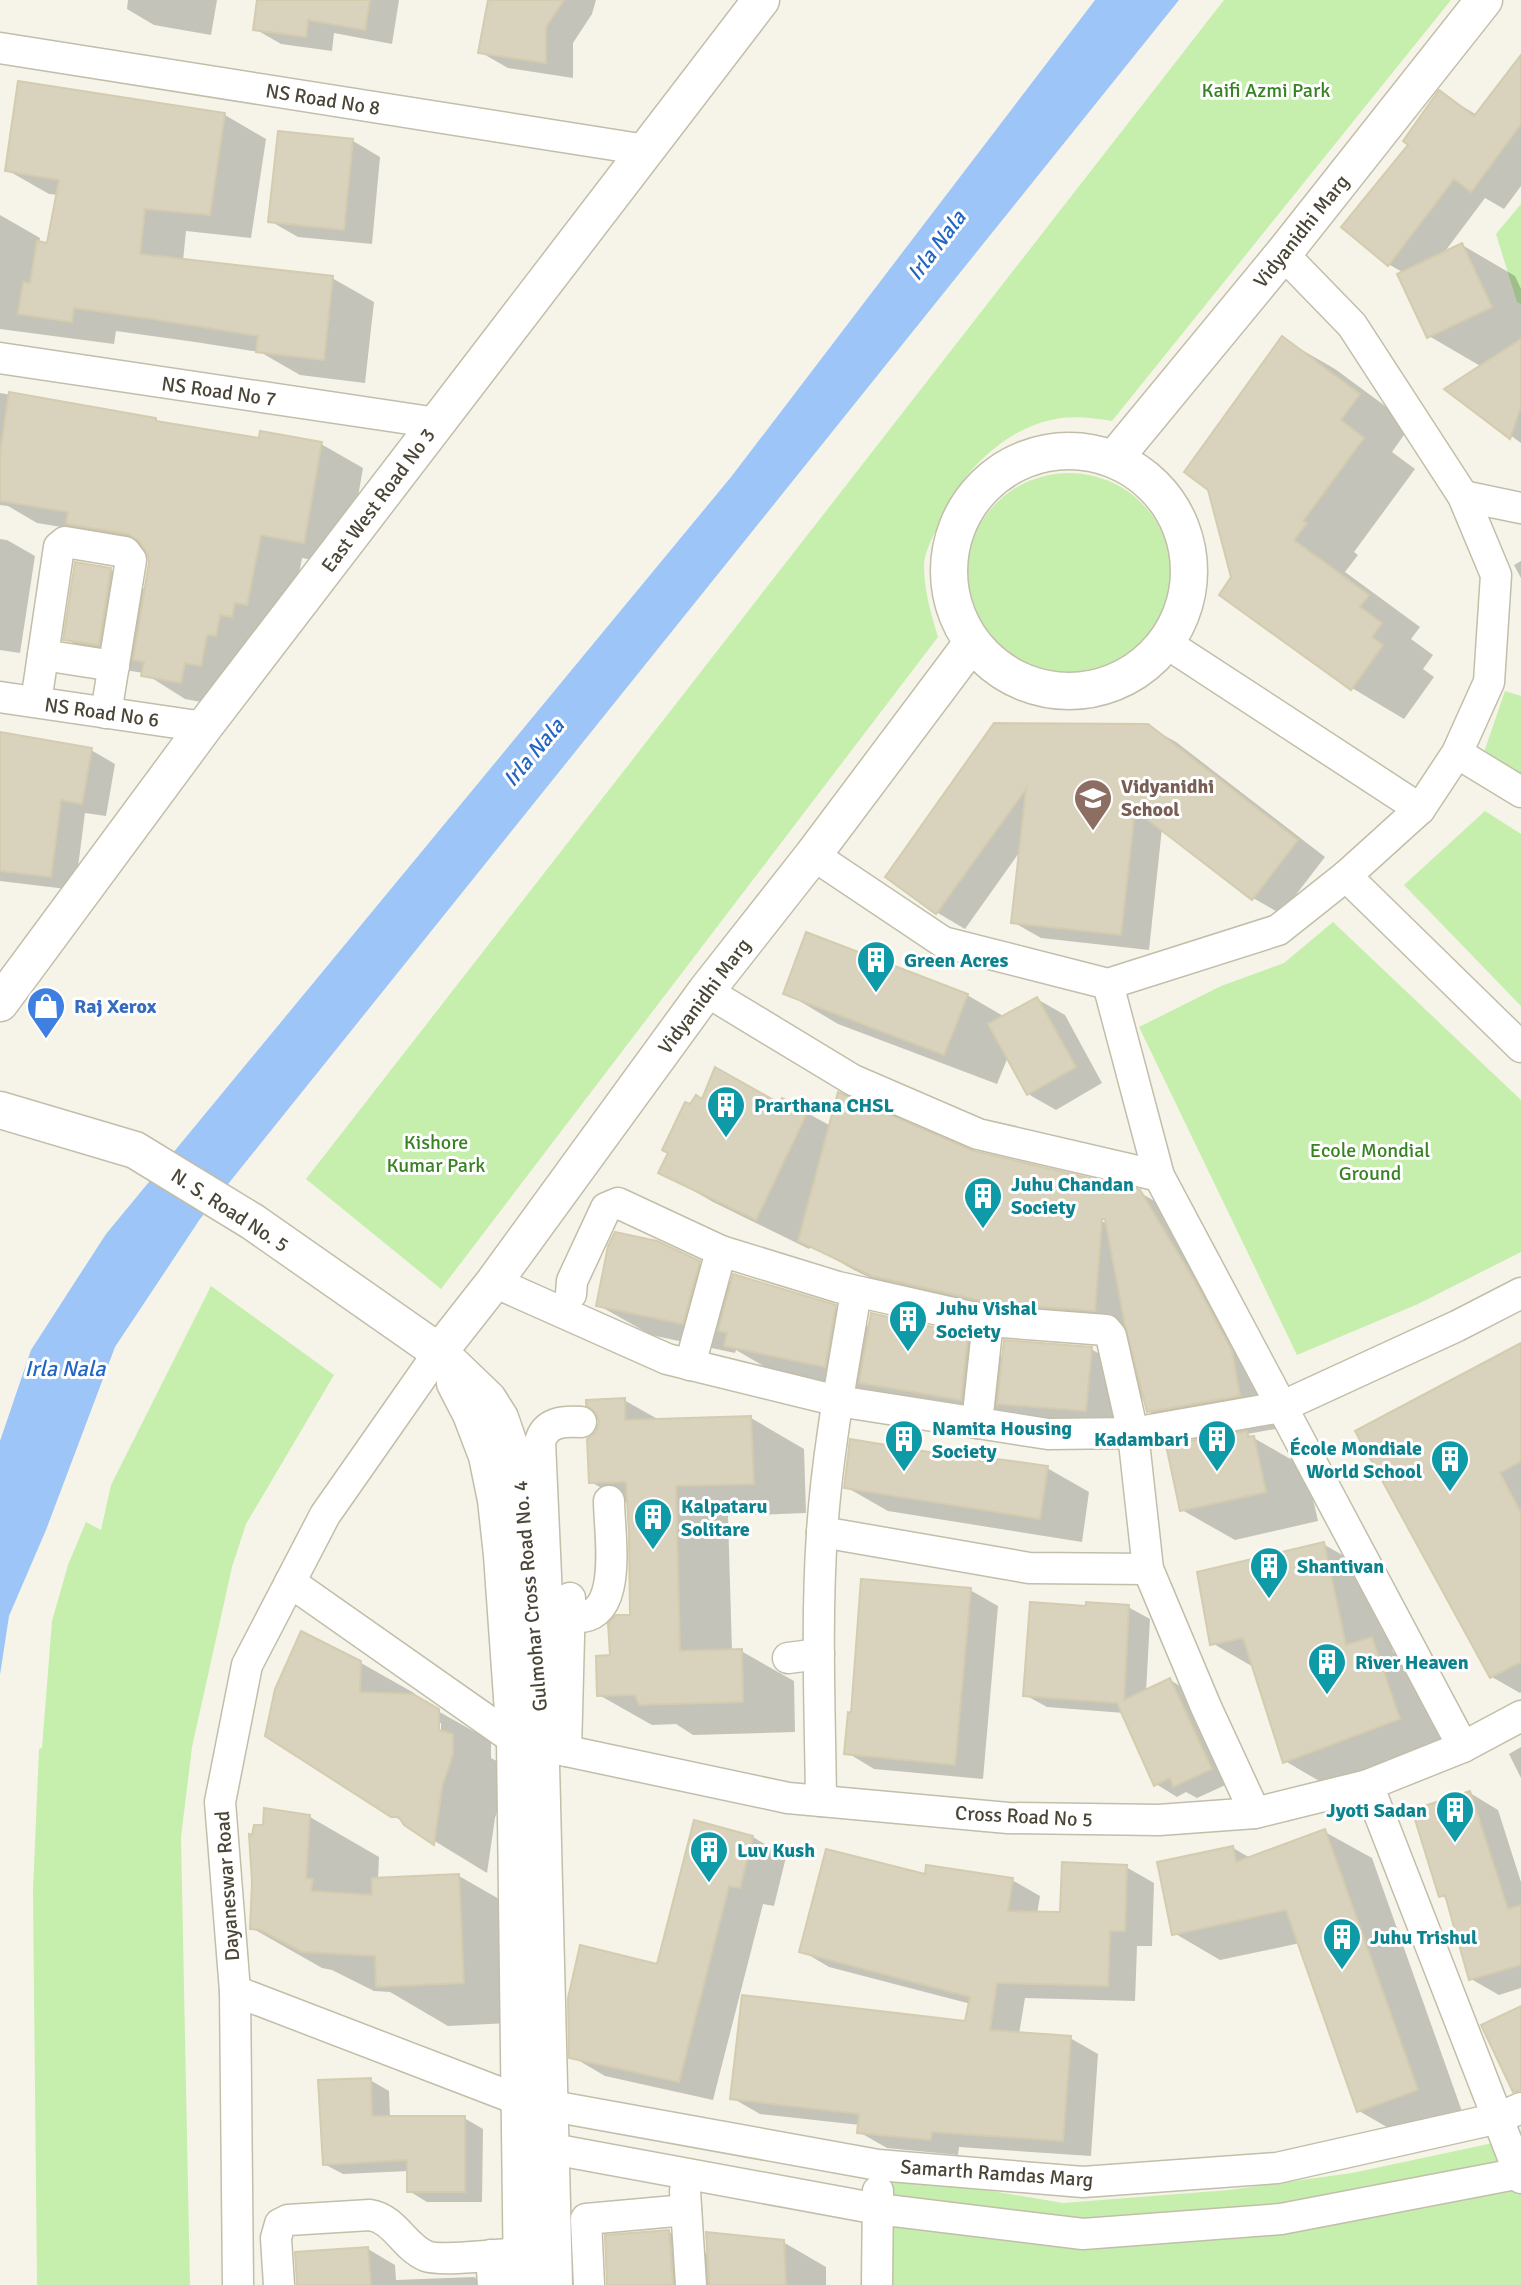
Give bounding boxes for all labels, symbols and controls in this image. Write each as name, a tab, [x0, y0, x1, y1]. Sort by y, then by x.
street label: NS Road No 8	[264, 78, 382, 121]
park label: Kaifi Azmi Park	[1202, 78, 1330, 103]
street label: Vidyanidhi Marg	[1248, 170, 1355, 293]
water label: Irla Nala	[901, 204, 972, 286]
street label: NS Road No 7	[160, 371, 278, 412]
street label: East West Road No 3	[316, 423, 441, 577]
street label: NS Road No 6	[43, 692, 161, 733]
water label: Irla Nala	[497, 712, 570, 792]
place label: Vidyanidhi School	[1121, 774, 1214, 822]
school or university icon: Vidyanidhi School	[1072, 777, 1114, 832]
street label: Vidyanidhi Marg	[653, 934, 756, 1059]
building icon: Green Acres	[855, 939, 897, 994]
place label: Green Acres	[904, 948, 1009, 973]
shop icon: Raj Xerox	[25, 985, 67, 1040]
place label: Raj Xerox	[74, 994, 157, 1019]
building icon: Prarthana CHSL	[705, 1084, 747, 1139]
place label: Prarthana CHSL	[754, 1093, 894, 1118]
park label: Kishore Kumar Park	[387, 1130, 485, 1178]
park label: Ecole Mondial Ground	[1310, 1138, 1430, 1186]
street label: N. S. Road No. 5	[166, 1163, 293, 1258]
place label: Juhu Chandan Society	[1011, 1172, 1134, 1220]
building icon: Juhu Chandan Society	[962, 1175, 1004, 1230]
place label: Juhu Vishal Society	[936, 1296, 1037, 1344]
building icon: Juhu Vishal Society	[887, 1298, 929, 1353]
water label: Irla Nala	[25, 1355, 106, 1382]
place label: Namita Housing Society	[932, 1416, 1072, 1464]
building icon: Namita Housing Society	[883, 1418, 925, 1473]
building icon: Kadambari	[1196, 1418, 1238, 1473]
place label: Kadambari	[1094, 1427, 1189, 1452]
place label: École Mondiale World School	[1290, 1436, 1422, 1484]
building icon: École Mondiale World School	[1429, 1438, 1471, 1493]
street label: Gulmohar Cross Road No. 4	[508, 1479, 553, 1712]
place label: Kalpataru Solitare	[681, 1494, 767, 1542]
building icon: Kalpataru Solitare	[632, 1496, 674, 1551]
building icon: Shantivan	[1248, 1545, 1290, 1600]
place label: Shantivan	[1297, 1554, 1384, 1579]
building icon: River Heaven	[1306, 1641, 1348, 1696]
place label: River Heaven	[1355, 1650, 1469, 1675]
building icon: Jyoti Sadan	[1434, 1789, 1476, 1844]
place label: Jyoti Sadan	[1326, 1798, 1427, 1823]
street label: Cross Road No 5	[955, 1800, 1093, 1833]
street label: Dayaneswar Road	[210, 1810, 245, 1962]
building icon: Luv Kush	[688, 1829, 730, 1884]
place label: Luv Kush	[737, 1838, 815, 1863]
building icon: Juhu Trishul	[1321, 1916, 1363, 1971]
place label: Juhu Trishul	[1370, 1925, 1477, 1950]
street label: Samarth Ramdas Marg	[900, 2154, 1094, 2193]

